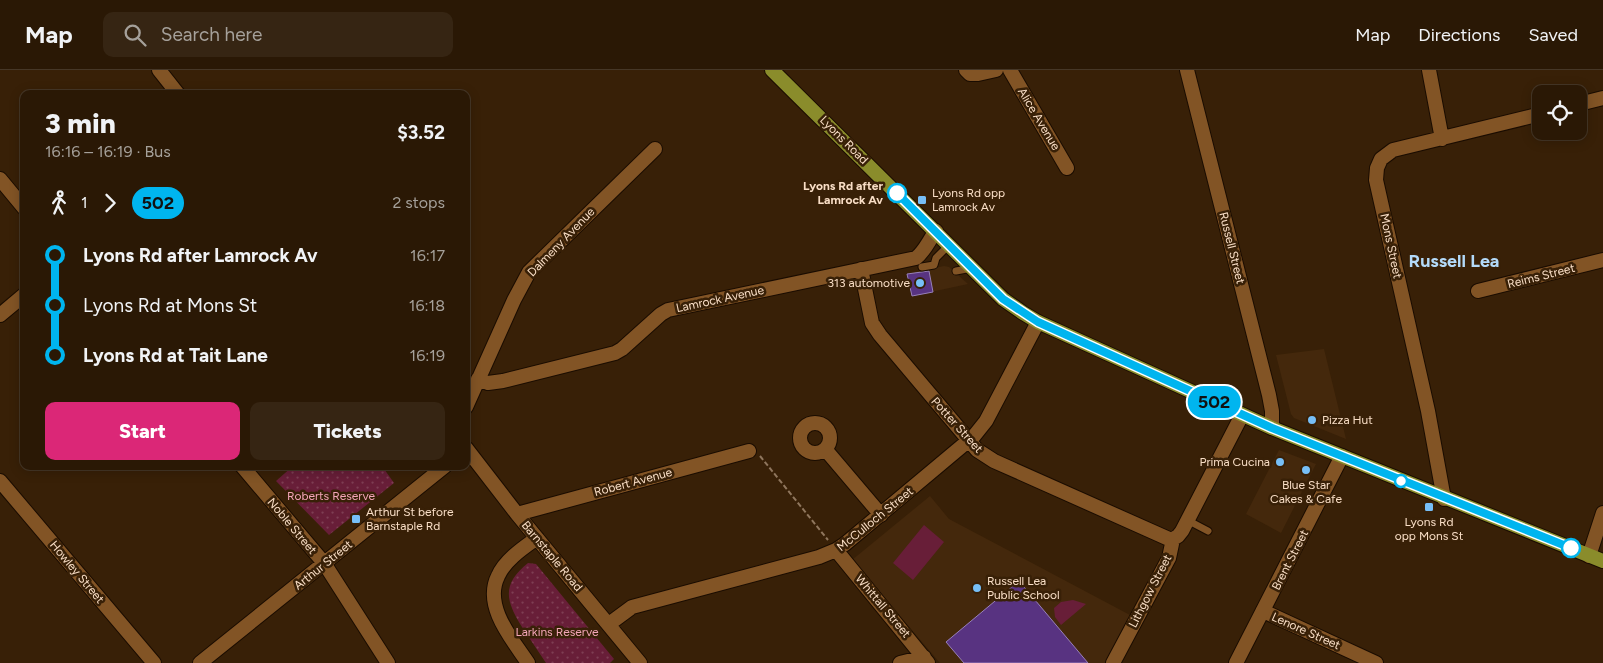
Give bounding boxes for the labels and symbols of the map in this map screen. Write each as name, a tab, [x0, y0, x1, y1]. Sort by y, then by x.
street label: Alice Avenue	[1015, 85, 1063, 153]
street label: Lyons Road	[817, 113, 871, 167]
place label: Lyons Rd after Lamrock Av	[803, 179, 883, 207]
marker: Lyons Rd after Lamrock Av	[887, 183, 907, 203]
place label: Lyons Rd opp Lamrock Av	[932, 186, 1005, 214]
marker: Lyons Rd opp Lamrock Av	[916, 194, 928, 206]
street label: Dalmeny Avenue	[525, 204, 598, 279]
street label: Russell Street	[1216, 211, 1248, 286]
street label: Mons Street	[1377, 212, 1405, 280]
district label: Russell Lea	[1409, 250, 1499, 272]
street label: Reims Street	[1506, 261, 1577, 291]
place label: 313 automotive	[828, 276, 910, 290]
marker: 313 automotive	[914, 277, 926, 289]
street label: Lamrock Avenue	[675, 283, 766, 315]
line badge: 502	[1185, 386, 1243, 418]
street label: Potter Street	[928, 394, 986, 456]
place label: Pizza Hut	[1322, 413, 1373, 427]
marker: Pizza Hut	[1306, 414, 1318, 426]
place label: Prima Cucina	[1200, 455, 1270, 469]
marker: Prima Cucina	[1274, 456, 1286, 468]
marker: Blue Star Cakes & Cafe	[1300, 464, 1312, 476]
street label: Robert Avenue	[592, 465, 674, 499]
unlabelled marker	[1394, 474, 1408, 488]
place label: Blue Star Cakes & Cafe	[1270, 478, 1342, 506]
street label: McCulloch Street	[834, 484, 916, 554]
park label: Roberts Reserve	[287, 489, 376, 503]
street label: Noble Street	[264, 495, 320, 557]
marker: Lyons Rd opp Mons St	[1423, 501, 1435, 513]
place label: Arthur St before Barnstaple Rd	[366, 505, 454, 533]
marker: Arthur St before Barnstaple Rd	[350, 513, 362, 525]
place label: Lyons Rd opp Mons St	[1395, 515, 1464, 543]
street label: Barnstaple Road	[519, 518, 585, 594]
street label: Brent Street	[1269, 527, 1311, 592]
street label: Arthur Street	[291, 537, 355, 593]
street label: Howley Street	[47, 538, 107, 606]
unlabelled marker	[1561, 538, 1581, 558]
street label: Lithgow Street	[1126, 552, 1175, 630]
street label: Whittall Street	[853, 572, 914, 641]
place label: Russell Lea Public School	[987, 574, 1060, 602]
marker: Russell Lea Public School	[971, 582, 983, 594]
street label: Lenore Street	[1270, 610, 1343, 653]
park label: Larkins Reserve	[515, 625, 599, 639]

